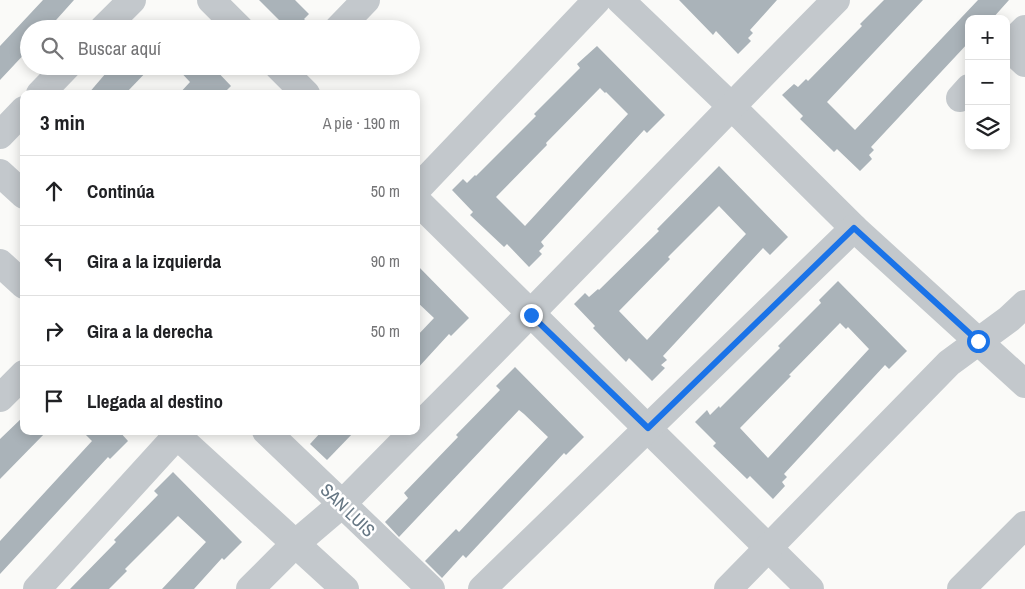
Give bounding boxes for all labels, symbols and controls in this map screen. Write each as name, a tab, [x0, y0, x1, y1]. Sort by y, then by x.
map controls	[965, 15, 1010, 150]
button: +	[965, 15, 1010, 60]
search box	[20, 20, 420, 75]
icon: search	[38, 34, 66, 62]
text: Buscar aquí	[78, 35, 161, 61]
button: −	[965, 60, 1010, 105]
button: layers	[965, 105, 1010, 150]
text: 3 min	[40, 108, 85, 137]
text: A pie · 190 m	[323, 112, 400, 134]
icon: ahead	[40, 177, 68, 205]
text: Continúa	[87, 178, 155, 204]
text: 50 m	[371, 180, 400, 202]
icon: left	[40, 247, 68, 275]
text: Gira a la izquierda	[87, 248, 221, 274]
text: 90 m	[371, 250, 400, 272]
route end	[520, 304, 543, 327]
icon: right	[40, 317, 68, 345]
text: Gira a la derecha	[87, 318, 213, 344]
text: 50 m	[371, 320, 400, 342]
route start	[967, 330, 990, 353]
icon: arrive	[40, 387, 68, 415]
text: Llegada al destino	[87, 388, 223, 414]
street label: SAN LUIS	[315, 478, 381, 542]

